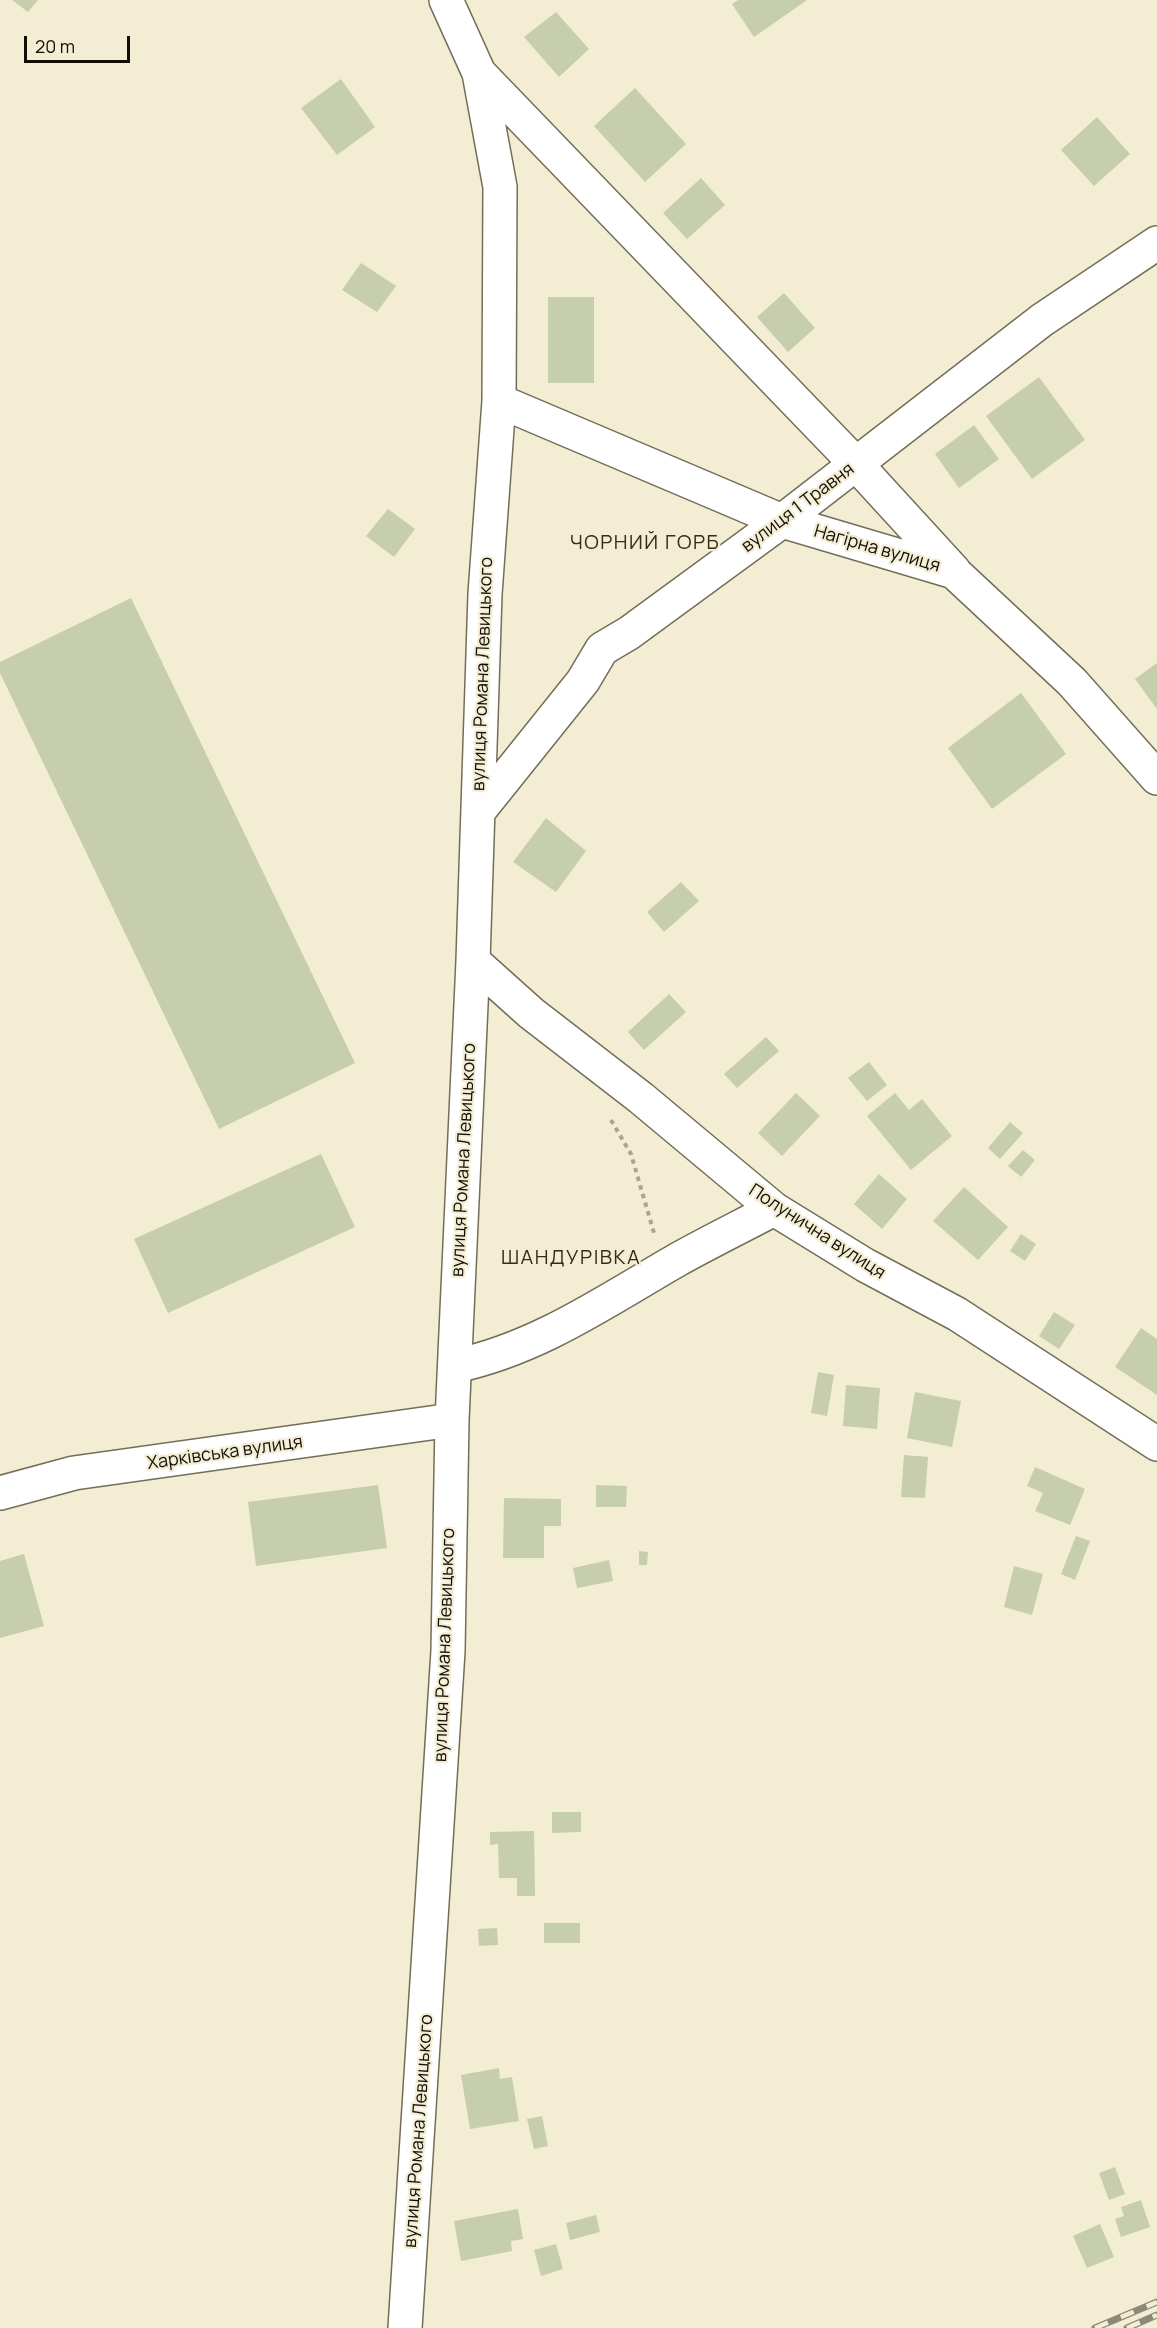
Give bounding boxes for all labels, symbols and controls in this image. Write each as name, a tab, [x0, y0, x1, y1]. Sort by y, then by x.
scale bar	[27, 24, 134, 62]
text: 20 m	[35, 34, 75, 58]
street label: вулиця 1 Травня	[737, 459, 859, 557]
street label: Нагірна вулиця	[811, 521, 943, 577]
district label: ЧОРНИЙ ГОРБ	[570, 531, 720, 555]
street label: вулиця Романа Левицького	[468, 557, 498, 791]
street label: вулиця Романа Левицького	[447, 1042, 481, 1278]
street label: Полунична вулиця	[745, 1180, 889, 1284]
district label: ШАНДУРІВКА	[501, 1246, 641, 1270]
street label: Харківська вулиця	[146, 1431, 304, 1475]
street label: вулиця Романа Левицького	[430, 1528, 460, 1762]
street label: вулиця Романа Левицького	[400, 2013, 438, 2249]

